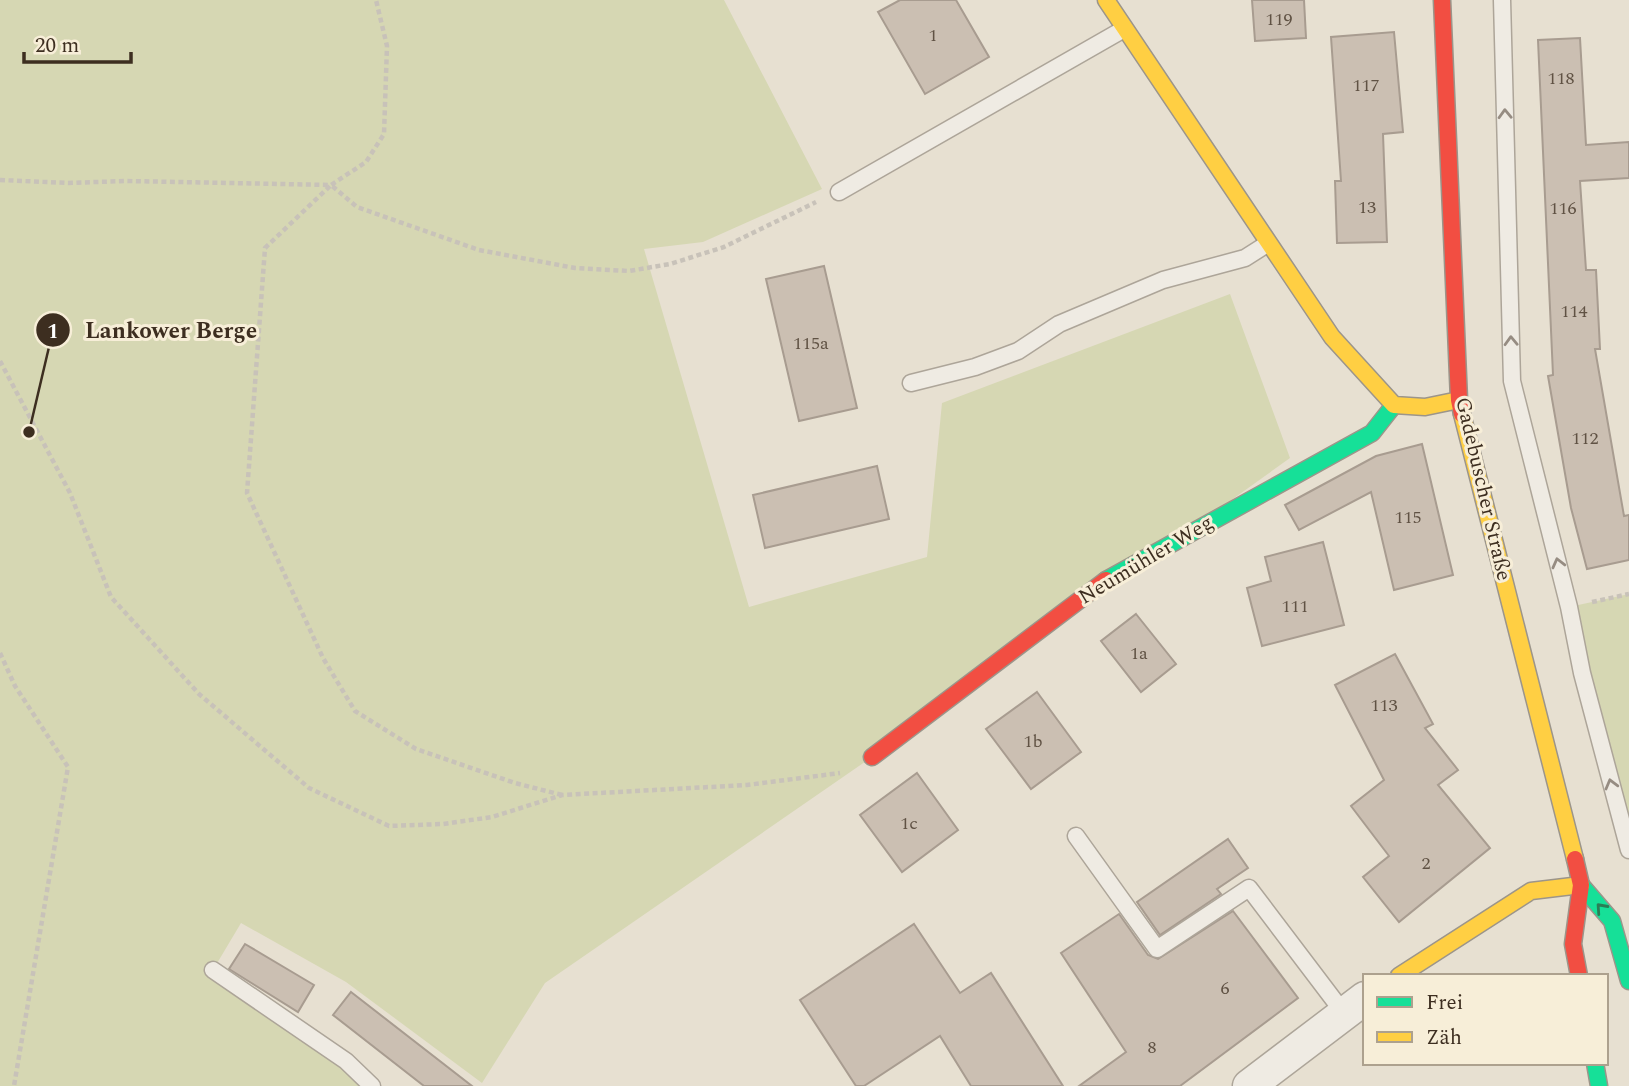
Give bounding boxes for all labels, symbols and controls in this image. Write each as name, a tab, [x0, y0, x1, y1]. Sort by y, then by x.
house number: 119	[1266, 6, 1293, 33]
scale bar	[24, 21, 131, 65]
house number: 1	[929, 22, 938, 49]
text: 20 m	[35, 30, 79, 62]
house number: 118	[1548, 65, 1575, 92]
house number: 117	[1353, 72, 1380, 99]
one-way arrow	[1497, 108, 1512, 119]
house number: 13	[1358, 194, 1376, 221]
house number: 116	[1550, 195, 1577, 222]
house number: 114	[1561, 298, 1588, 325]
callout: Lankower Berge	[35, 308, 271, 352]
text: Lankower Berge	[85, 314, 257, 349]
text: 1	[47, 316, 59, 348]
house number: 115a	[793, 330, 829, 357]
one-way arrow	[1503, 336, 1519, 346]
street label: Gadebuscher Straße	[1446, 394, 1520, 584]
house number: 112	[1572, 425, 1599, 452]
house number: 115	[1395, 504, 1422, 531]
street label: Neumühler Weg	[1072, 507, 1220, 613]
one-way arrow	[1552, 557, 1566, 569]
house number: 111	[1282, 593, 1309, 620]
house number: 1a	[1130, 640, 1148, 667]
house number: 113	[1371, 692, 1398, 719]
house number: 1b	[1023, 728, 1043, 755]
one-way arrow	[1605, 778, 1620, 790]
house number: 1c	[900, 810, 918, 837]
house number: 2	[1422, 850, 1431, 877]
one-way arrow	[1597, 903, 1609, 916]
legend	[1363, 974, 1608, 1065]
house number: 6	[1221, 975, 1230, 1002]
text: Frei	[1426, 987, 1463, 1019]
text: Zäh	[1426, 1022, 1462, 1054]
house number: 8	[1148, 1034, 1157, 1061]

